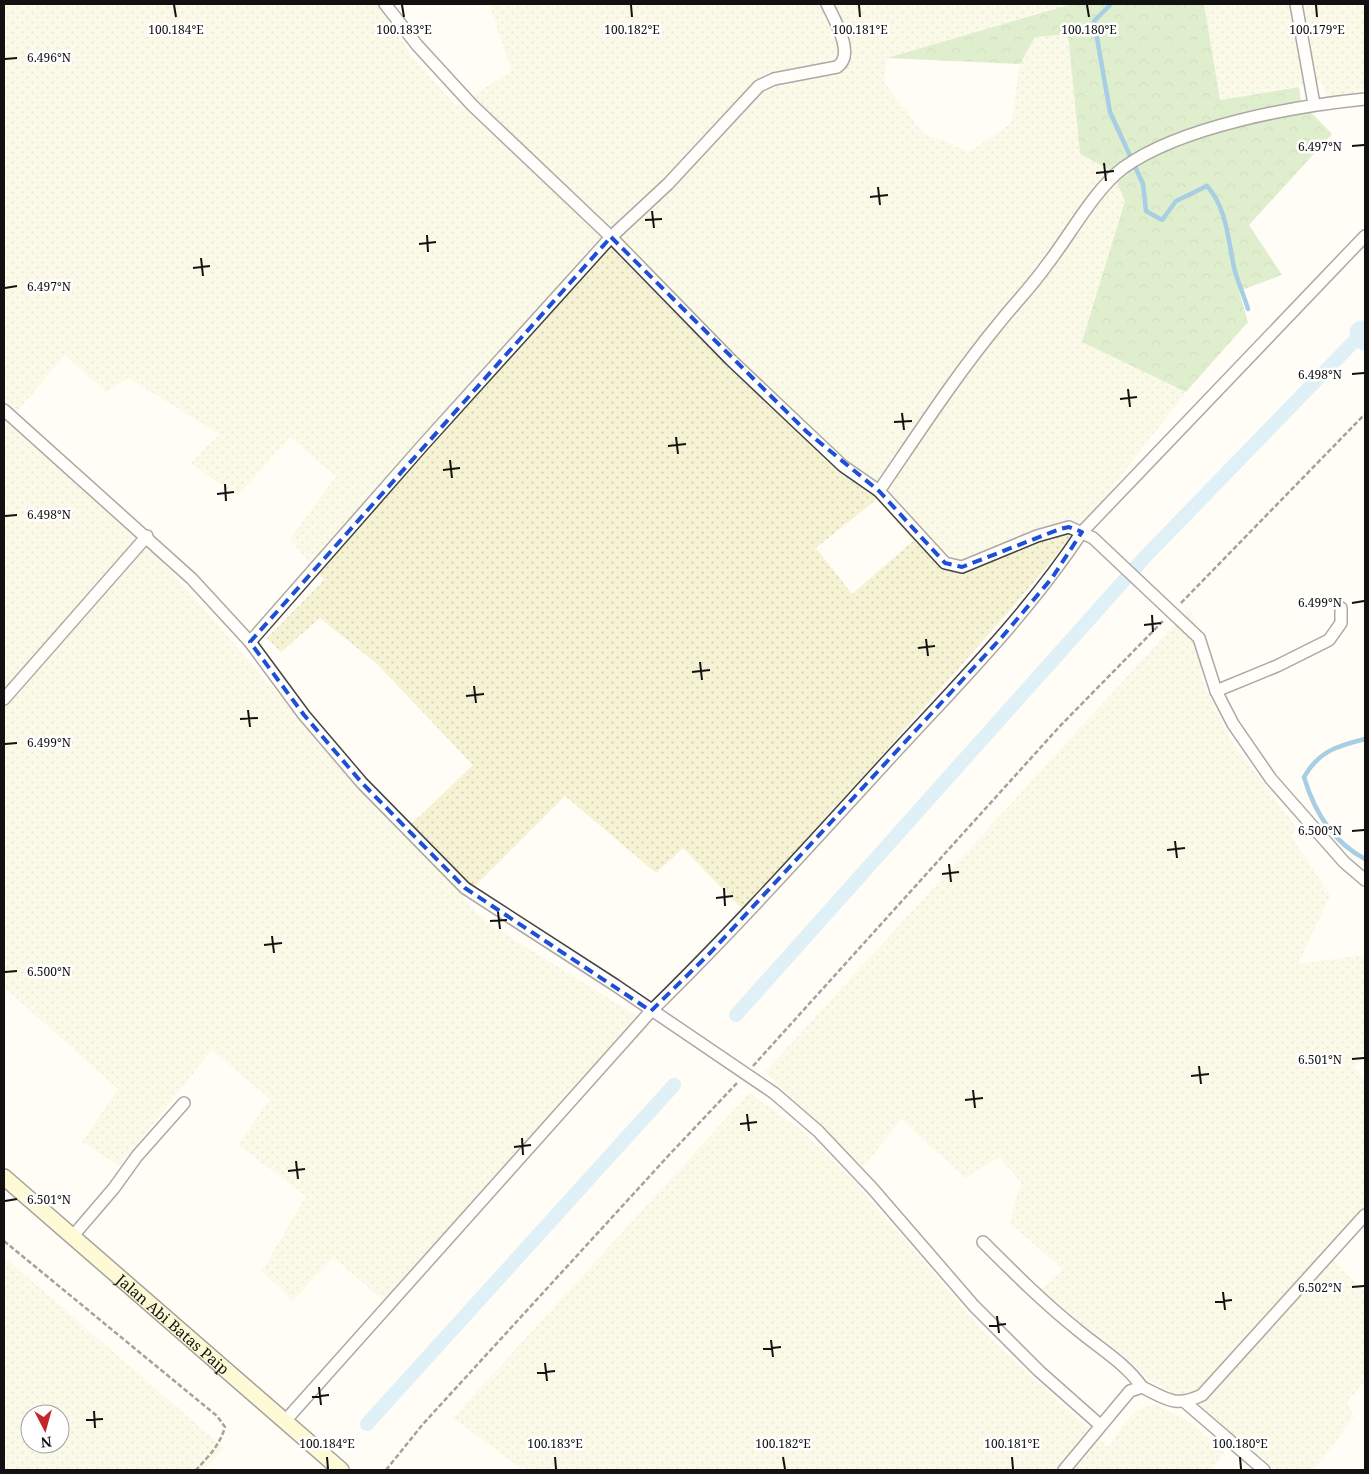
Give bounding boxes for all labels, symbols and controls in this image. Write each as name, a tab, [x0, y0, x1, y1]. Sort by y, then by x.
text: 100.184°E	[148, 21, 204, 38]
text: 100.183°E	[376, 21, 432, 38]
text: 100.182°E	[604, 21, 660, 38]
text: 100.181°E	[832, 21, 888, 38]
text: 100.180°E	[1061, 21, 1117, 38]
text: 100.179°E	[1289, 21, 1345, 38]
text: 6.496°N	[27, 49, 71, 66]
text: 6.497°N	[1298, 138, 1342, 155]
text: 6.497°N	[27, 278, 71, 295]
text: 6.498°N	[1298, 366, 1342, 383]
text: 6.498°N	[27, 506, 71, 523]
text: 6.499°N	[1298, 594, 1342, 611]
text: 6.499°N	[27, 734, 71, 751]
text: 6.500°N	[1298, 822, 1342, 839]
text: 6.500°N	[27, 963, 71, 980]
text: 6.501°N	[1298, 1051, 1342, 1068]
text: 6.501°N	[27, 1191, 71, 1208]
street label: Jalan Abi Batas Paip	[112, 1269, 234, 1379]
text: 6.502°N	[1298, 1279, 1342, 1296]
north arrow	[20, 1404, 70, 1454]
text: N	[40, 1432, 53, 1452]
text: 100.184°E	[299, 1435, 355, 1452]
text: 100.183°E	[527, 1435, 583, 1452]
text: 100.182°E	[755, 1435, 811, 1452]
text: 100.181°E	[984, 1435, 1040, 1452]
text: 100.180°E	[1212, 1435, 1268, 1452]

